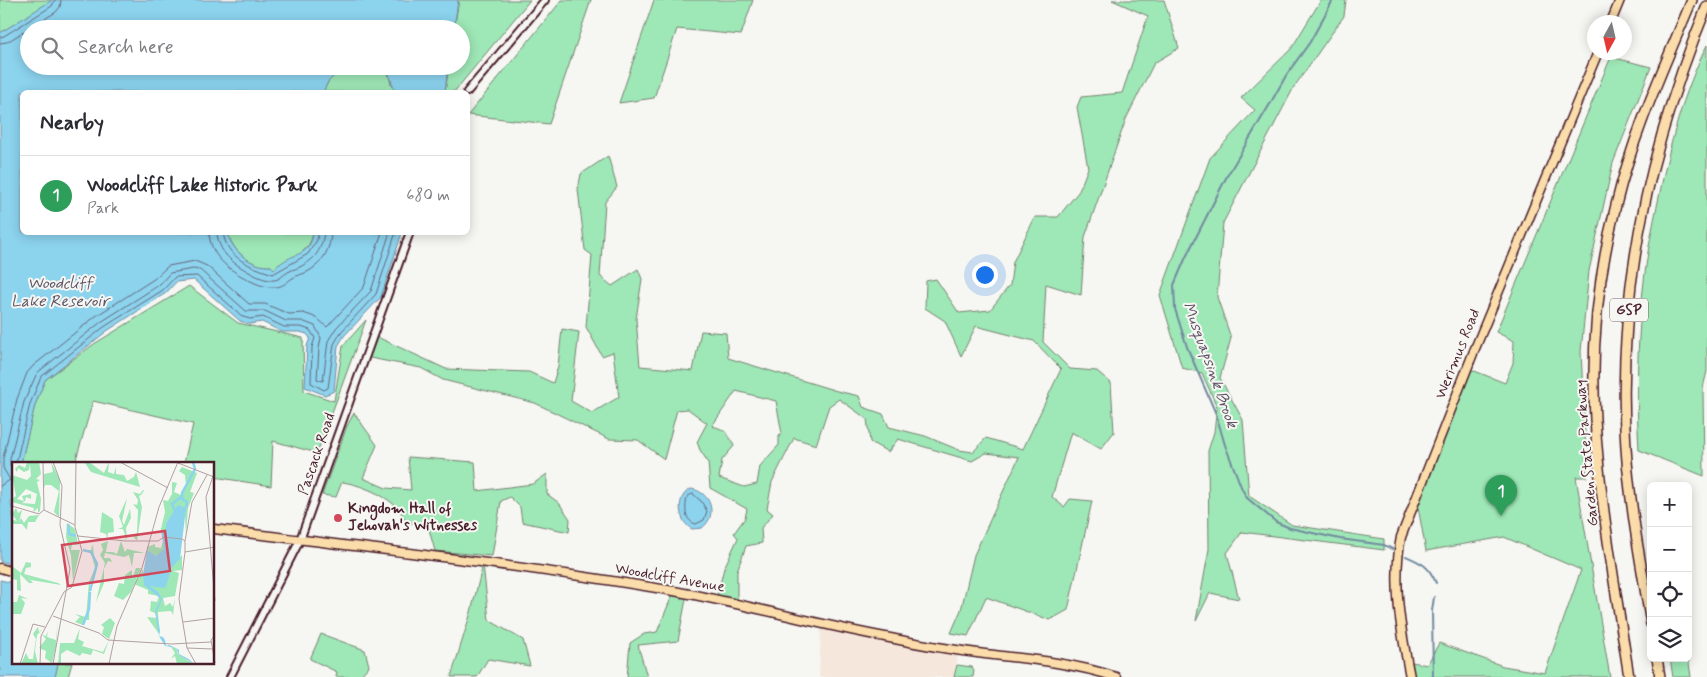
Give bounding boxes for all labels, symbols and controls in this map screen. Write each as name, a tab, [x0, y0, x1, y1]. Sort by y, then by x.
north arrow	[1587, 15, 1632, 60]
search box	[20, 20, 470, 75]
icon: search	[38, 34, 66, 62]
text: Search here	[78, 35, 174, 60]
text: Nearby	[40, 109, 104, 137]
text: Woodcliff Lake Historic Park	[87, 173, 318, 198]
text: 1	[52, 185, 60, 206]
text: 680 m	[406, 185, 450, 206]
text: Park	[87, 198, 119, 219]
your location	[972, 262, 998, 288]
water label: Woodcliff Lake Resevoir	[11, 273, 111, 312]
road number: GSP	[1610, 298, 1648, 322]
water label: Musquapsink Brook	[1177, 299, 1243, 432]
street label: Werimus Road	[1431, 306, 1485, 402]
street label: Garden State Parkway	[1571, 379, 1603, 527]
street label: Pascack Road	[294, 410, 340, 498]
inset map	[12, 462, 215, 664]
pin: 1	[1485, 475, 1517, 516]
map controls	[1647, 482, 1692, 662]
button: +	[1647, 482, 1692, 527]
place label: Kingdom Hall of Jehovah's Witnesses	[348, 499, 478, 536]
marker: Kingdom Hall of Jehovah's Witnesses	[332, 512, 344, 524]
button: −	[1647, 527, 1692, 572]
street label: Woodcliff Avenue	[614, 559, 726, 597]
button: locate	[1647, 572, 1692, 617]
button: layers	[1647, 617, 1692, 662]

